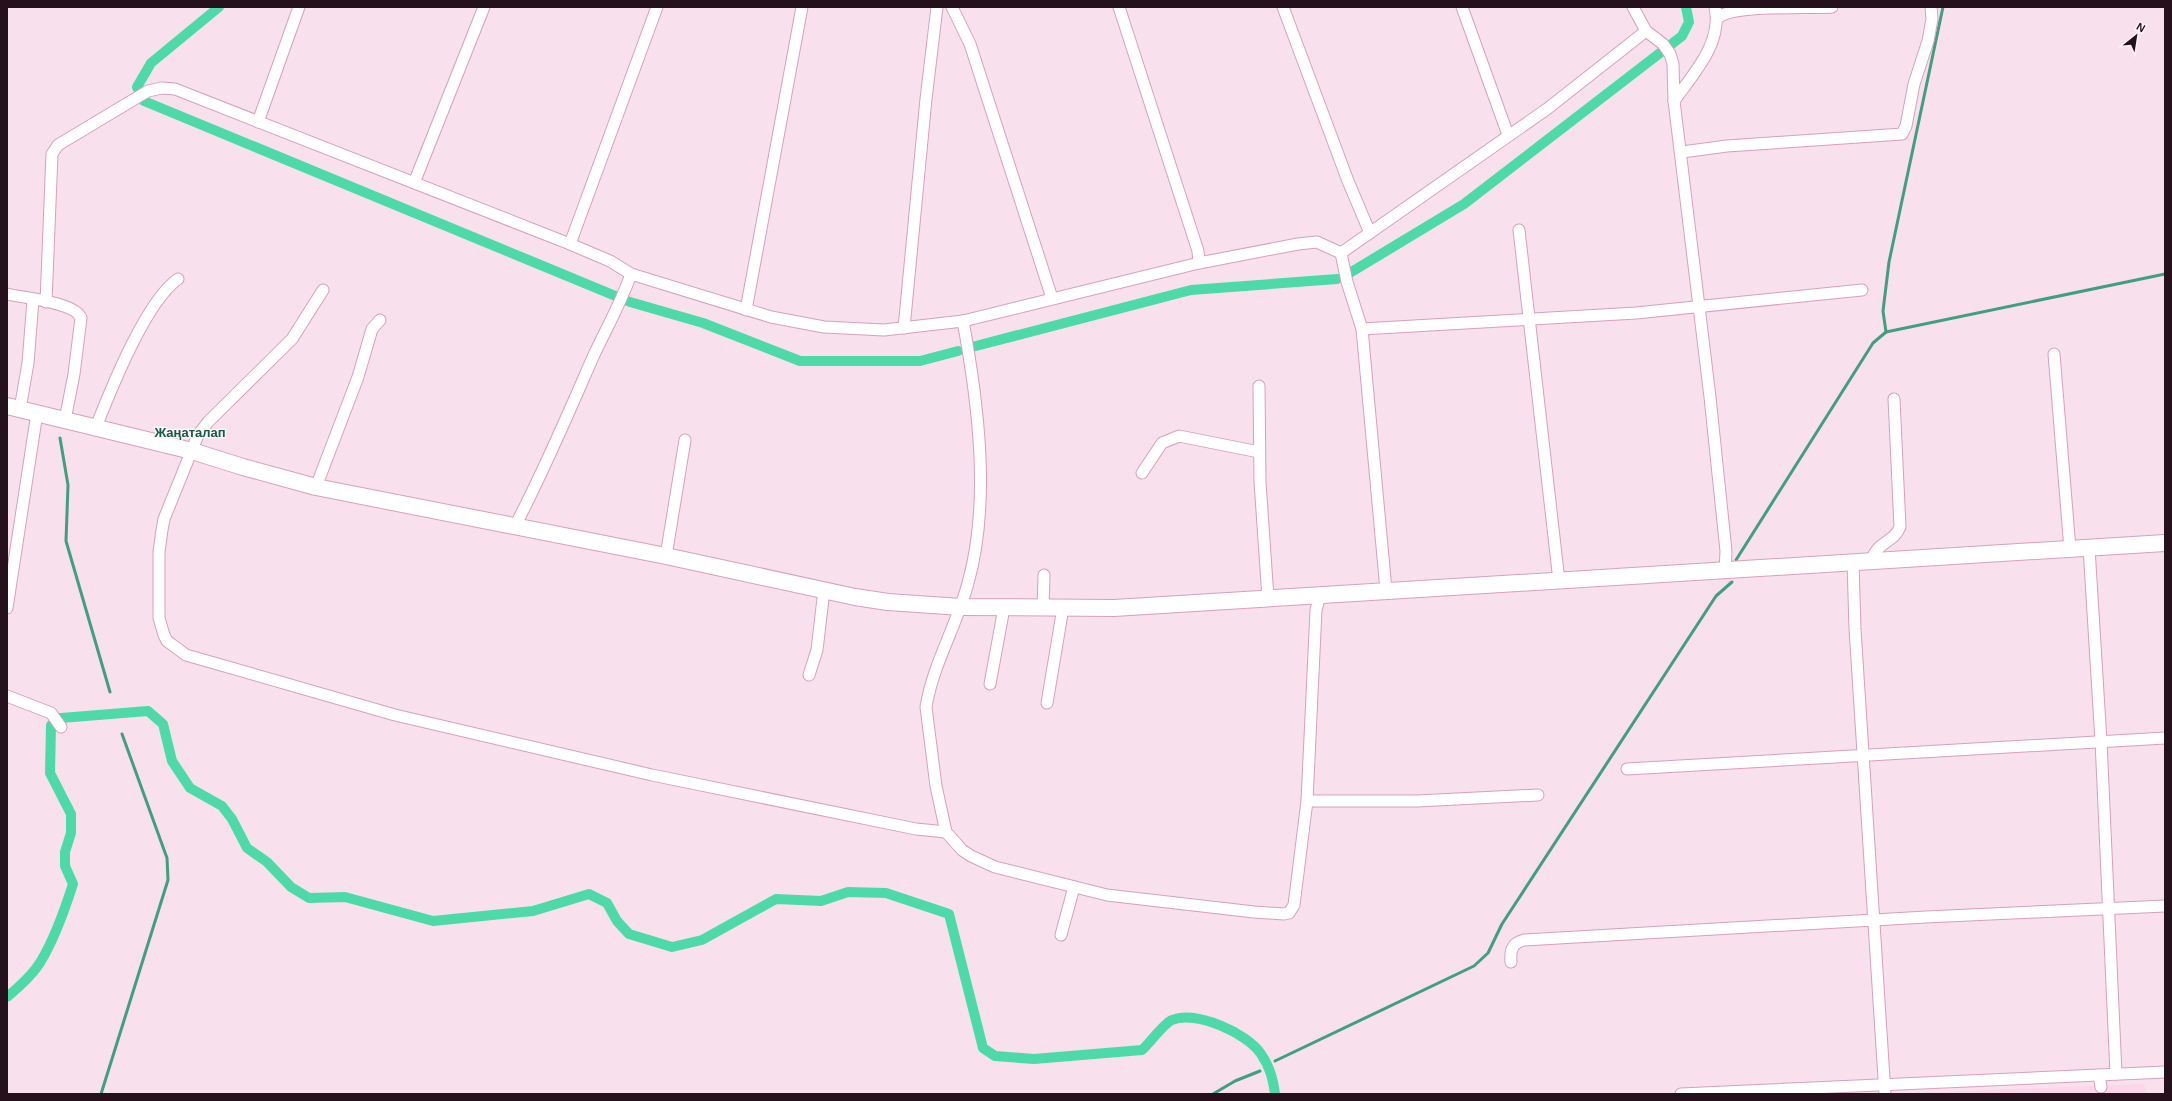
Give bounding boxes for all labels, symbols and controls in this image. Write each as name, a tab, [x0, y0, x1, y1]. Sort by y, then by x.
north arrow	[2116, 16, 2156, 56]
text: N	[2135, 20, 2147, 35]
district label: Жаңаталап	[153, 425, 226, 440]

